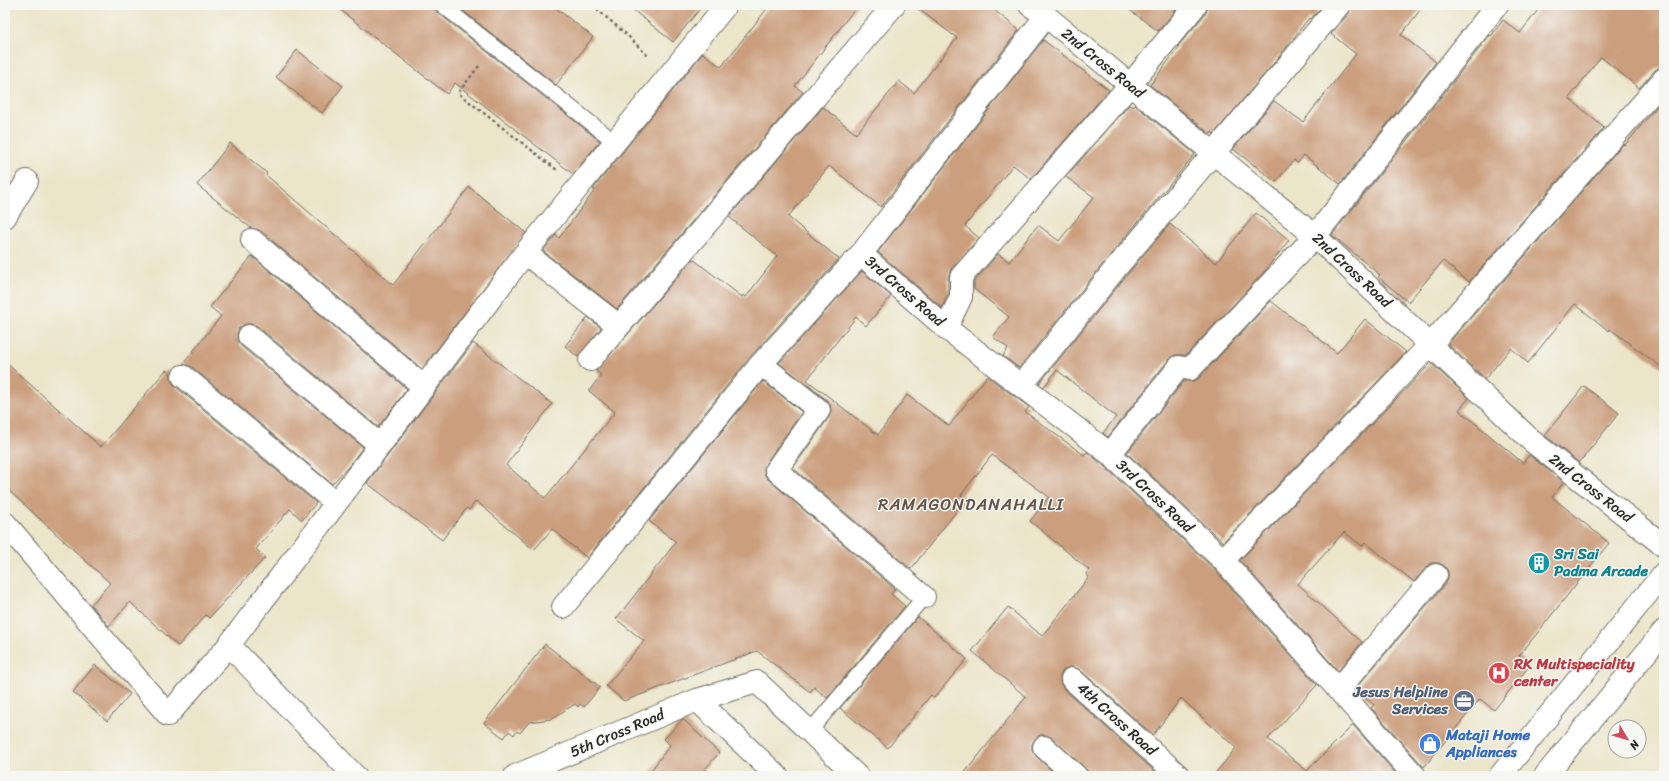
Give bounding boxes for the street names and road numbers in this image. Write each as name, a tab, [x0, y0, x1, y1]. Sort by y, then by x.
street label: 2nd Cross Road	[1055, 21, 1151, 106]
street label: 2nd Cross Road	[1306, 226, 1399, 315]
street label: 3rd Cross Road	[859, 249, 952, 334]
street label: 2nd Cross Road	[1543, 446, 1640, 530]
street label: 3rd Cross Road	[1110, 453, 1201, 540]
street label: 4th Cross Road	[1071, 676, 1164, 763]
street label: 5th Cross Road	[566, 701, 669, 765]

